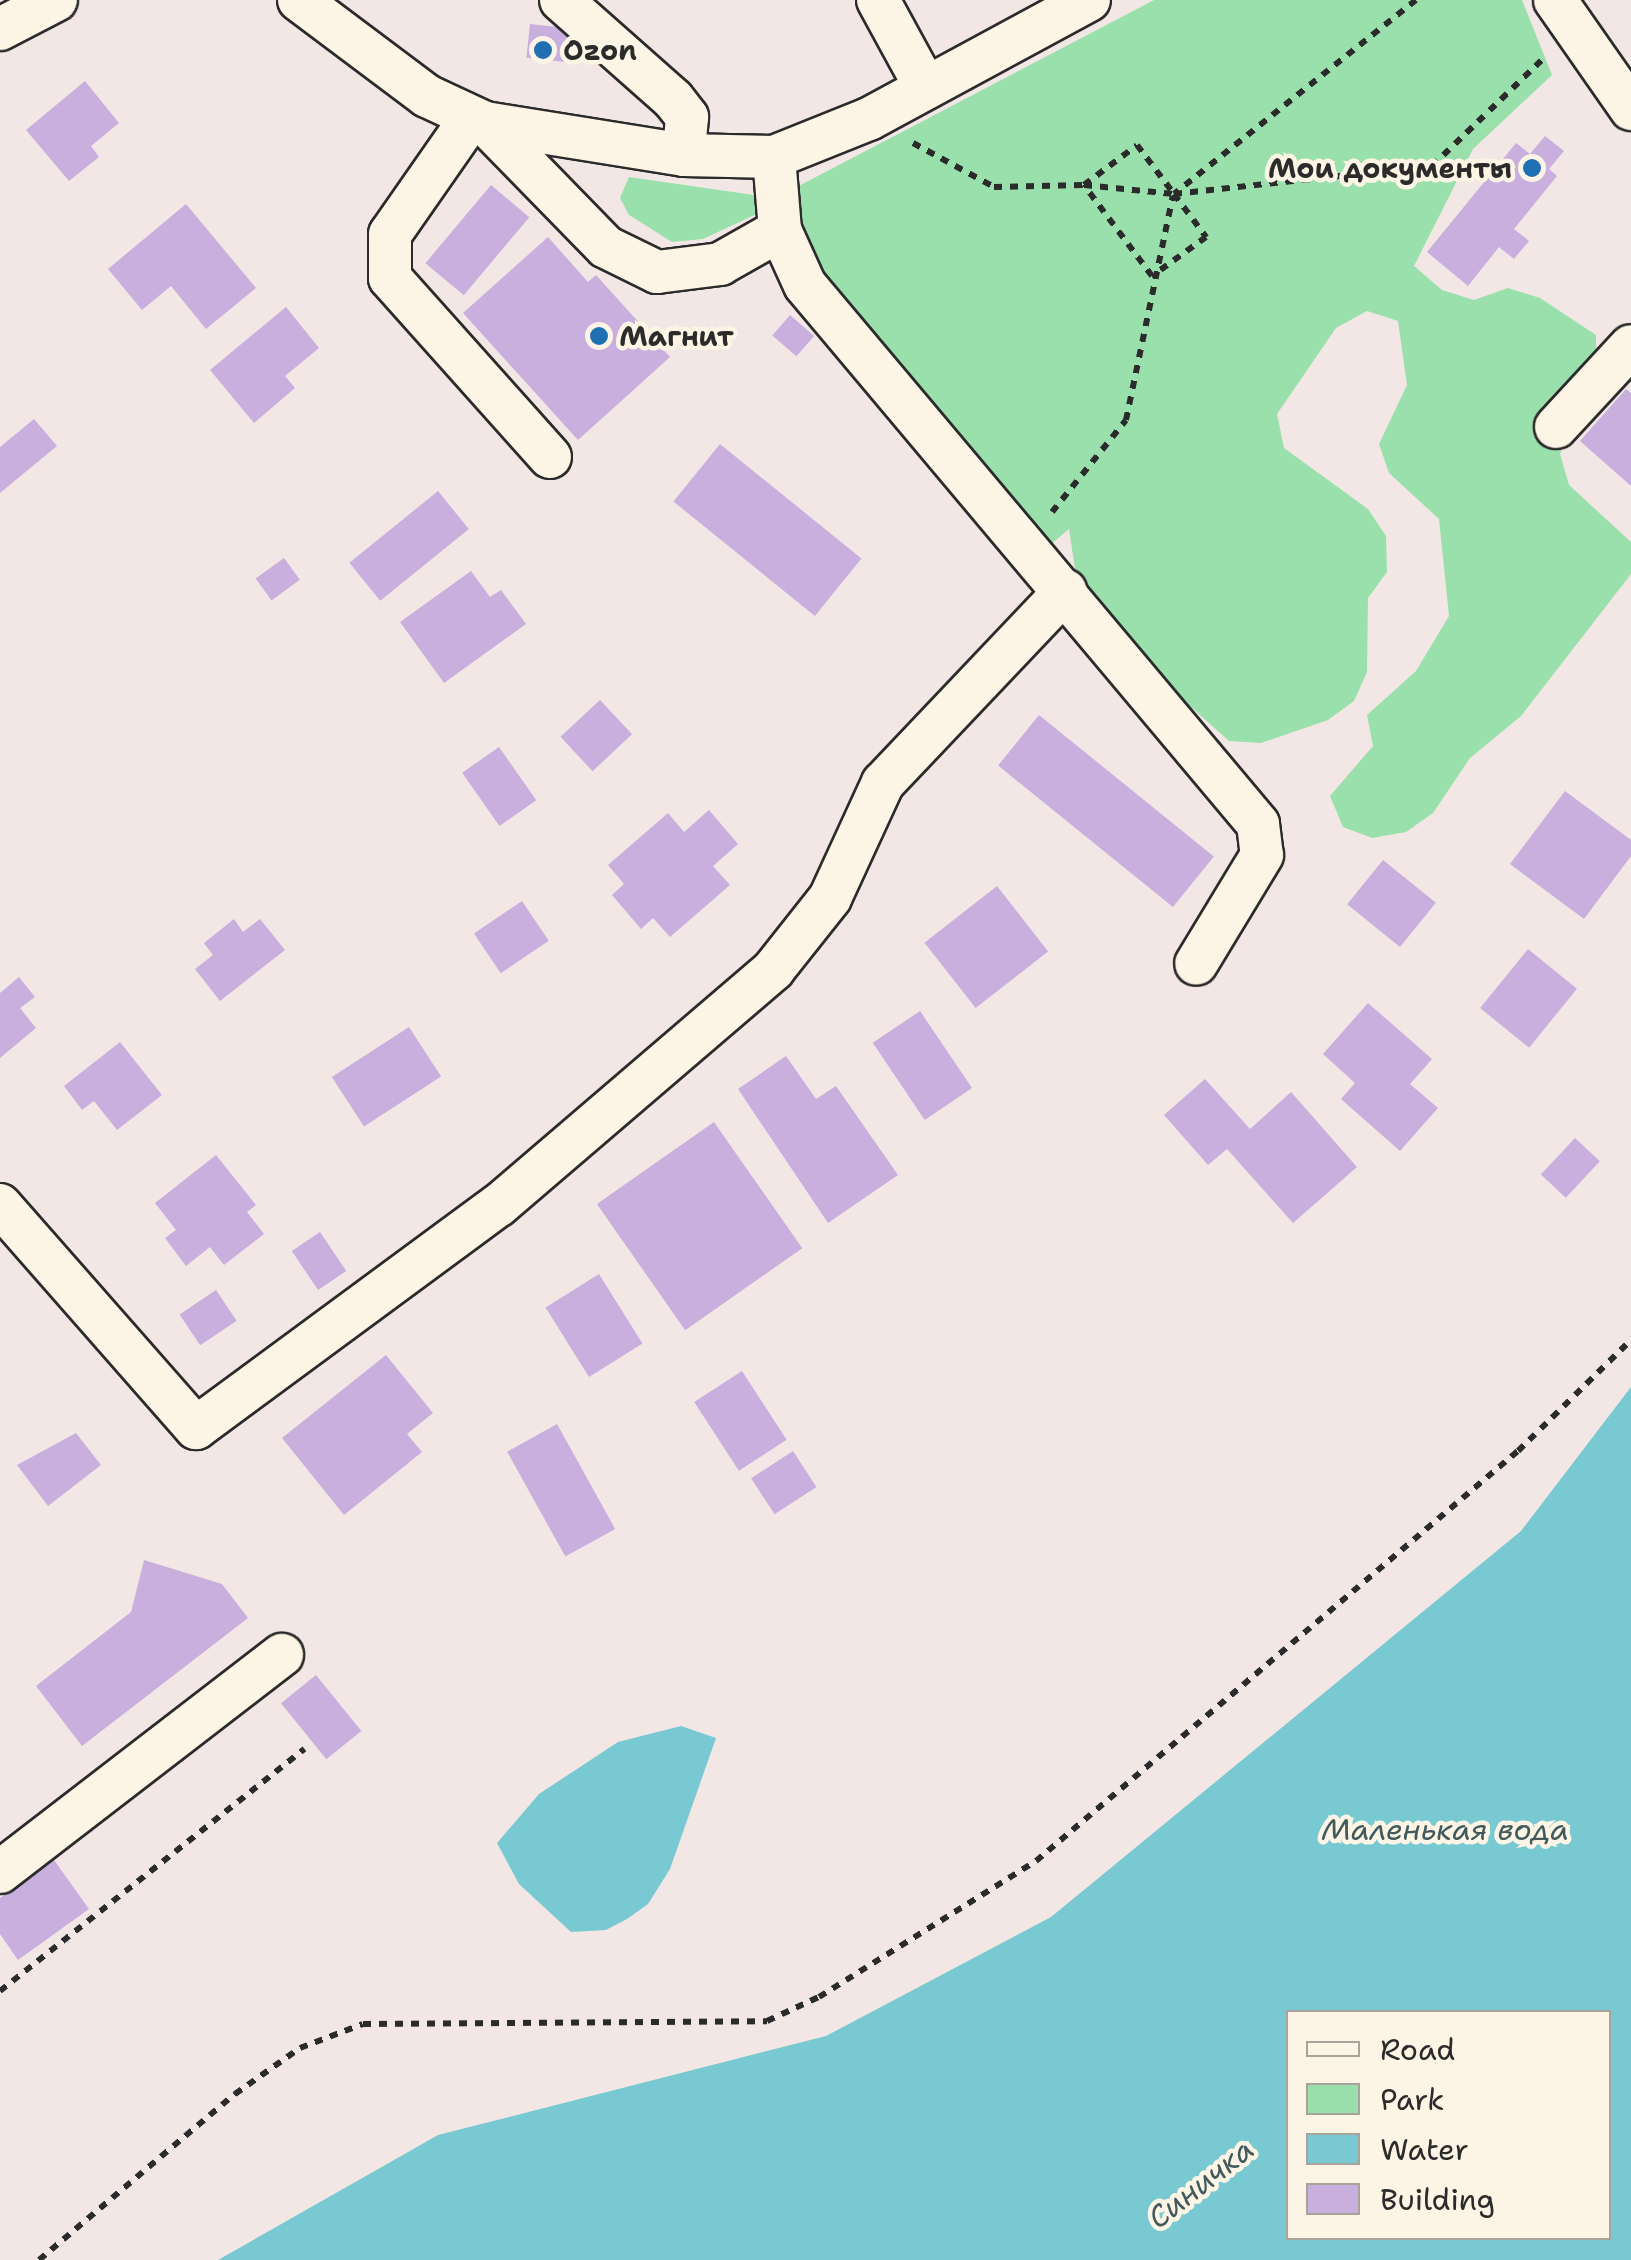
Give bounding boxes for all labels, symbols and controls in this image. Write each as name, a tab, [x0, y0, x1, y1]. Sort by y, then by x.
place label: Ozon	[563, 33, 637, 67]
marker: Ozon	[532, 39, 554, 61]
place label: Мои документы	[1268, 151, 1512, 185]
marker: Мои документы	[1521, 157, 1543, 179]
place label: Магнит	[619, 319, 733, 353]
marker: Магнит	[588, 325, 610, 347]
water label: Маленькая вода	[1321, 1812, 1569, 1848]
legend	[1286, 2010, 1611, 2240]
text: Road	[1380, 2029, 1455, 2070]
text: Park	[1380, 2079, 1444, 2120]
text: Water	[1380, 2129, 1469, 2170]
water label: Синичка	[1141, 2132, 1261, 2236]
text: Building	[1380, 2179, 1495, 2220]

